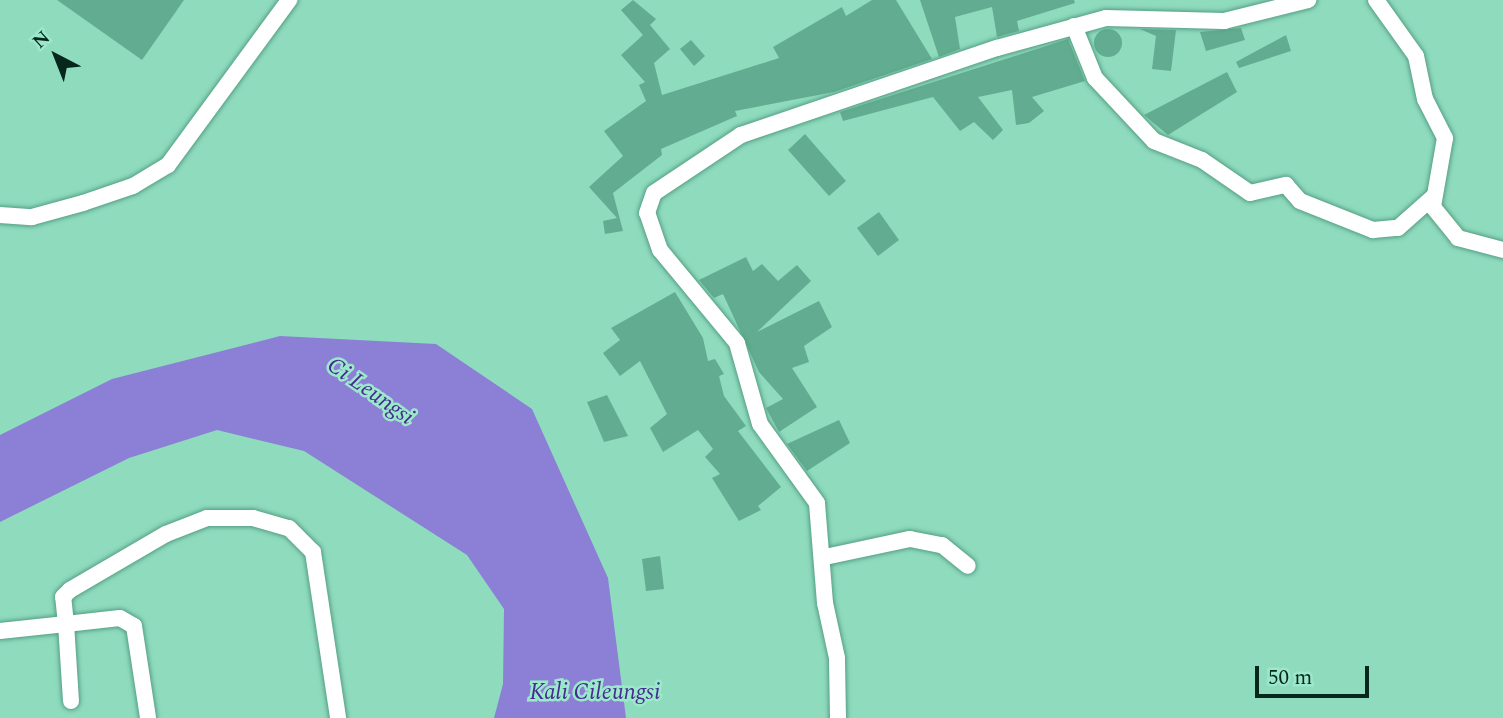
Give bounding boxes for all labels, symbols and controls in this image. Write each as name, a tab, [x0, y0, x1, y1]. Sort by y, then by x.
north arrow	[21, 21, 91, 91]
text: N	[26, 24, 57, 56]
water label: Ci Leungsi	[321, 352, 419, 432]
scale bar	[1258, 652, 1372, 696]
text: 50 m	[1268, 662, 1312, 694]
water label: Kali Cileungsi	[529, 679, 661, 707]

